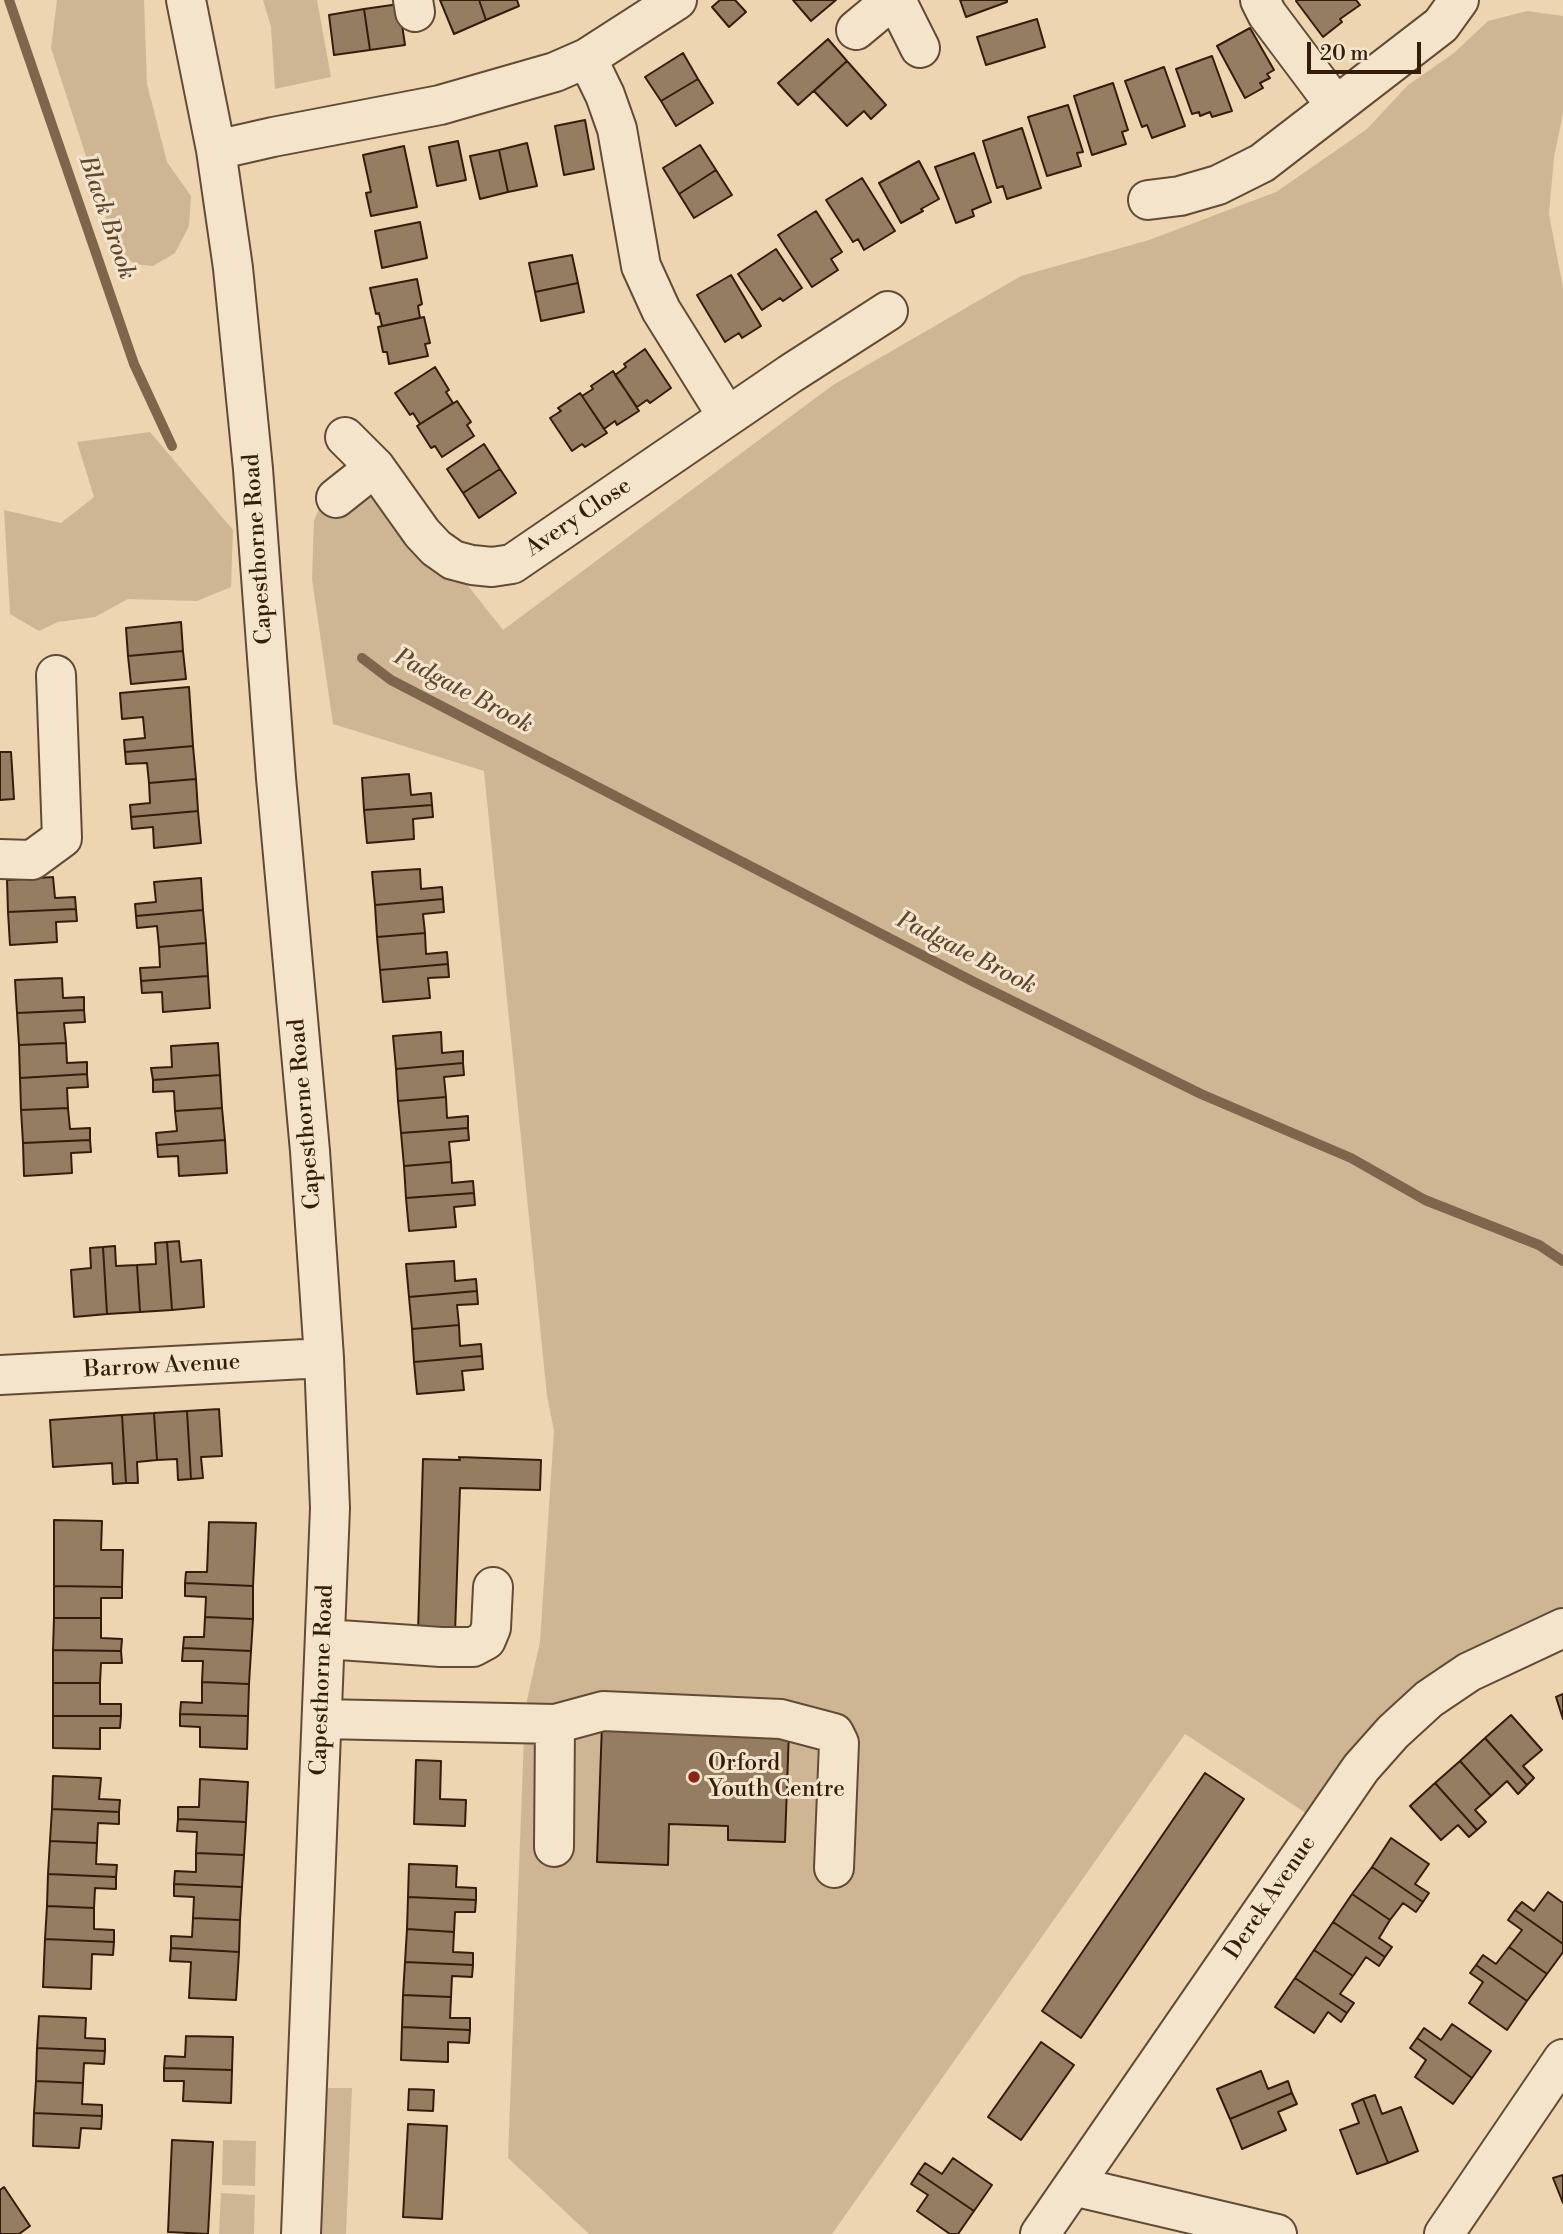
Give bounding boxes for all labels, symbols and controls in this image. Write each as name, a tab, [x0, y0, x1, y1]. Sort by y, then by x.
scale bar	[1311, 28, 1425, 72]
text: 20 m	[1320, 41, 1369, 67]
water label: Black Brook	[71, 152, 141, 284]
street label: Capesthorne Road	[239, 453, 279, 645]
street label: Avery Close	[521, 473, 637, 563]
water label: Padgate Brook	[389, 643, 537, 741]
water label: Padgate Brook	[891, 906, 1041, 1002]
street label: Capesthorne Road	[284, 1017, 328, 1211]
street label: Barrow Avenue	[83, 1349, 241, 1385]
street label: Capesthorne Road	[306, 1584, 340, 1776]
place label: Orford Youth Centre	[708, 1750, 845, 1804]
marker: Orford Youth Centre	[686, 1769, 702, 1785]
street label: Derek Avenue	[1219, 1831, 1323, 1965]

